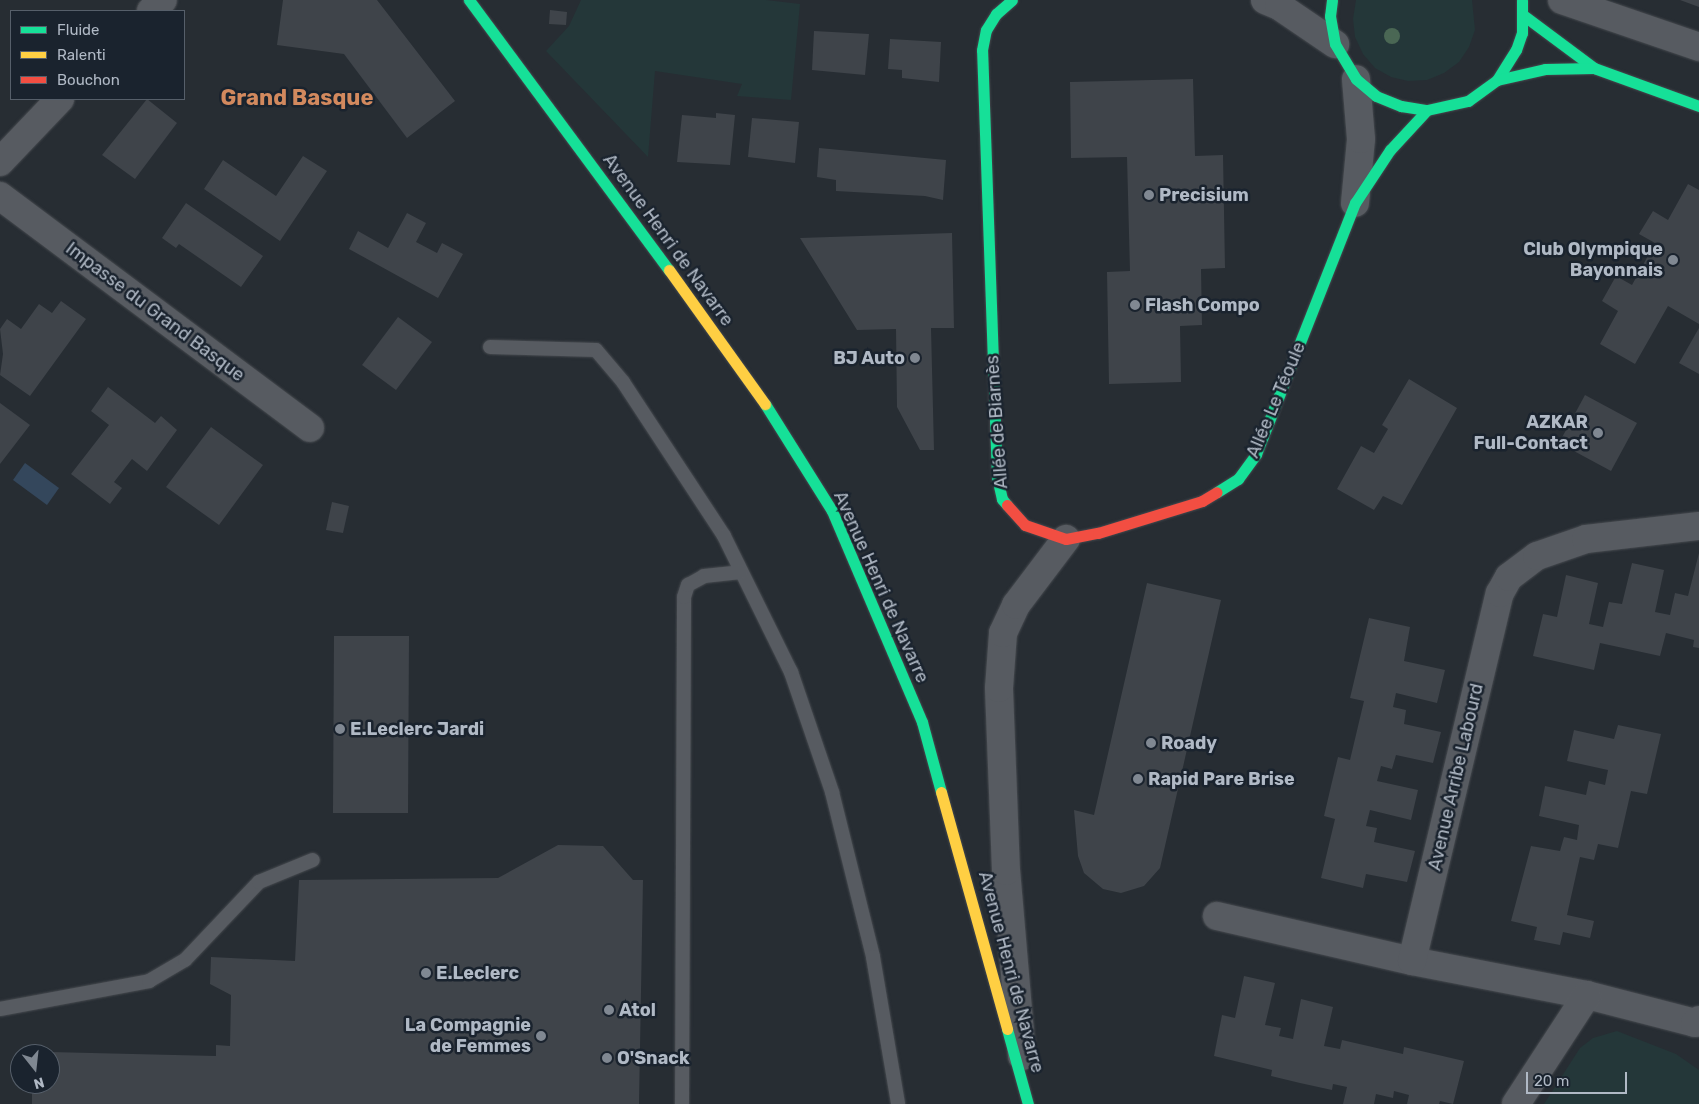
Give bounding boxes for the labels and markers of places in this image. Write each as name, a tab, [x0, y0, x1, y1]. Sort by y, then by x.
place label: Precisium	[1159, 184, 1249, 206]
marker: Precisium	[1143, 189, 1155, 201]
place label: Club Olympique Bayonnais	[1523, 239, 1663, 282]
marker: Club Olympique Bayonnais	[1667, 254, 1679, 266]
place label: Flash Compo	[1145, 294, 1260, 316]
marker: Flash Compo	[1129, 299, 1141, 311]
place label: BJ Auto	[833, 347, 905, 369]
marker: BJ Auto	[909, 352, 921, 364]
place label: AZKAR Full-Contact	[1473, 412, 1588, 454]
marker: AZKAR Full-Contact	[1592, 427, 1604, 439]
place label: E.Leclerc Jardi	[350, 718, 484, 740]
marker: E.Leclerc Jardi	[334, 723, 346, 735]
place label: Roady	[1161, 732, 1217, 754]
marker: Roady	[1145, 737, 1157, 749]
place label: Rapid Pare Brise	[1148, 768, 1295, 790]
marker: Rapid Pare Brise	[1132, 773, 1144, 785]
place label: E.Leclerc	[436, 962, 519, 984]
marker: E.Leclerc	[420, 967, 432, 979]
place label: Atol	[619, 999, 656, 1021]
marker: Atol	[603, 1004, 615, 1016]
place label: La Compagnie de Femmes	[405, 1015, 531, 1058]
marker: La Compagnie de Femmes	[535, 1030, 547, 1042]
place label: O'Snack	[617, 1047, 689, 1069]
marker: O'Snack	[601, 1052, 613, 1064]

